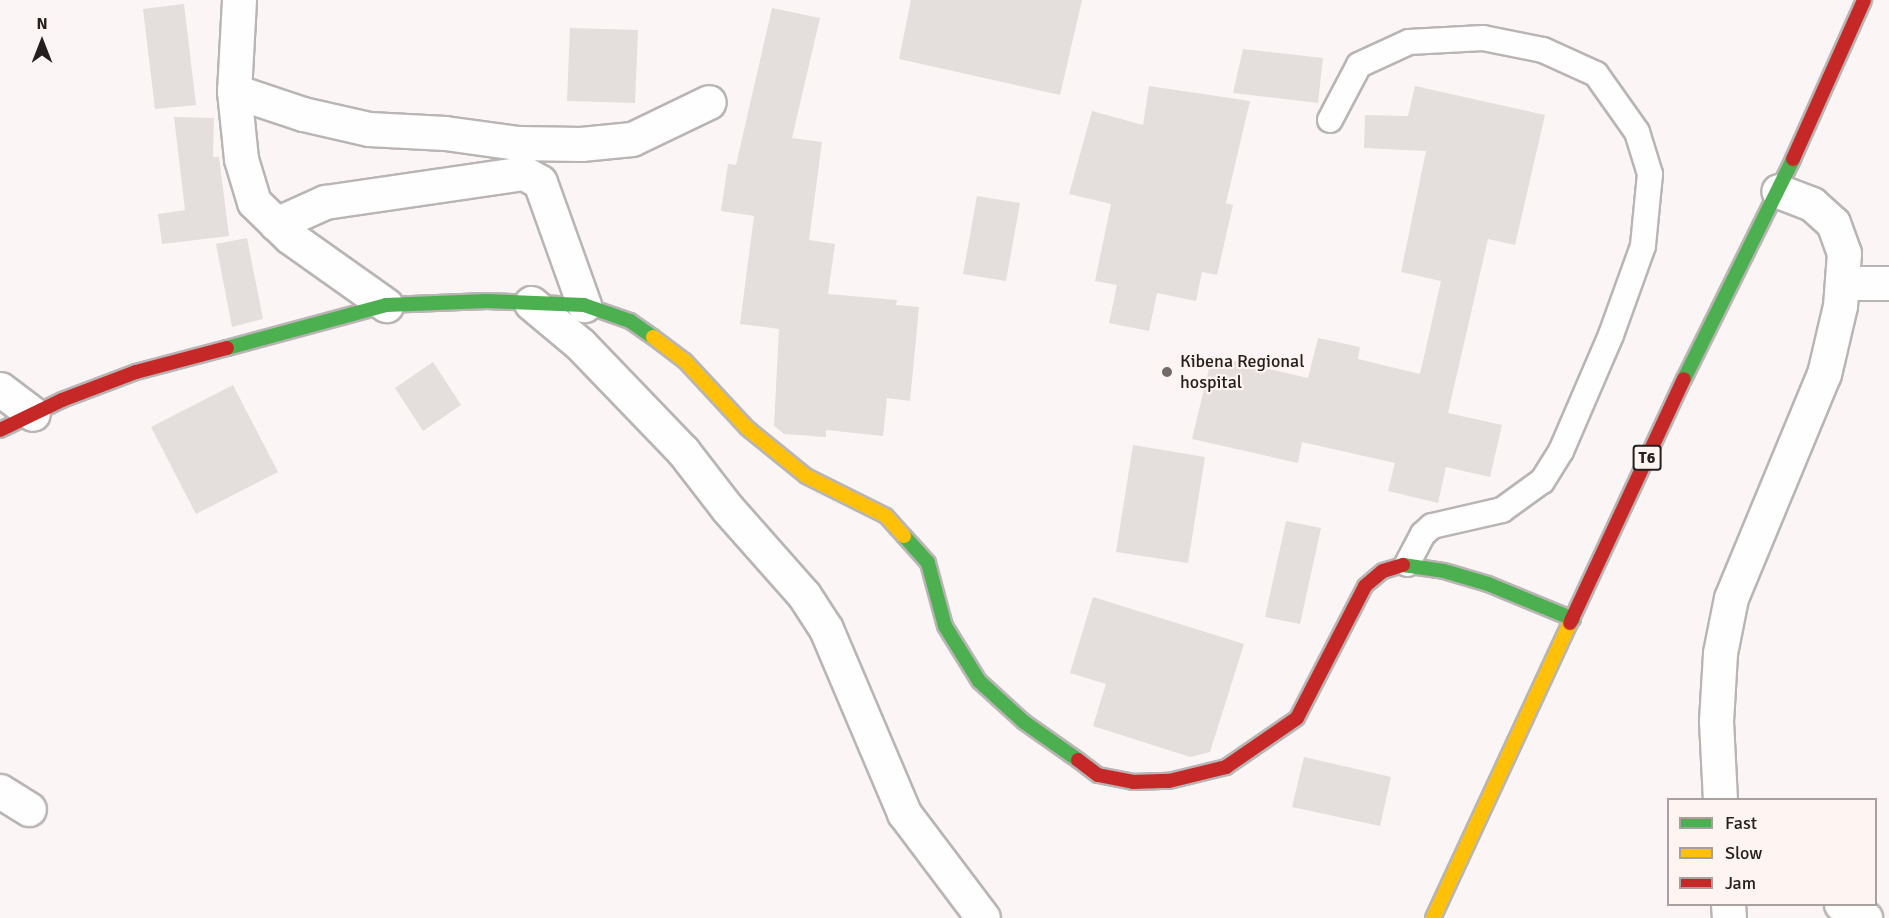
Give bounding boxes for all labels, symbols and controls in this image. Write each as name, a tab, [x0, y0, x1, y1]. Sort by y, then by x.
north arrow	[12, 12, 72, 72]
text: N	[36, 14, 48, 34]
place label: Kibena Regional hospital	[1180, 351, 1305, 394]
marker: Kibena Regional hospital	[1158, 363, 1176, 381]
road number: T6	[1632, 445, 1662, 471]
legend	[1667, 798, 1877, 906]
text: Fast	[1725, 812, 1757, 834]
text: Slow	[1725, 842, 1762, 864]
text: Jam	[1725, 872, 1756, 894]

